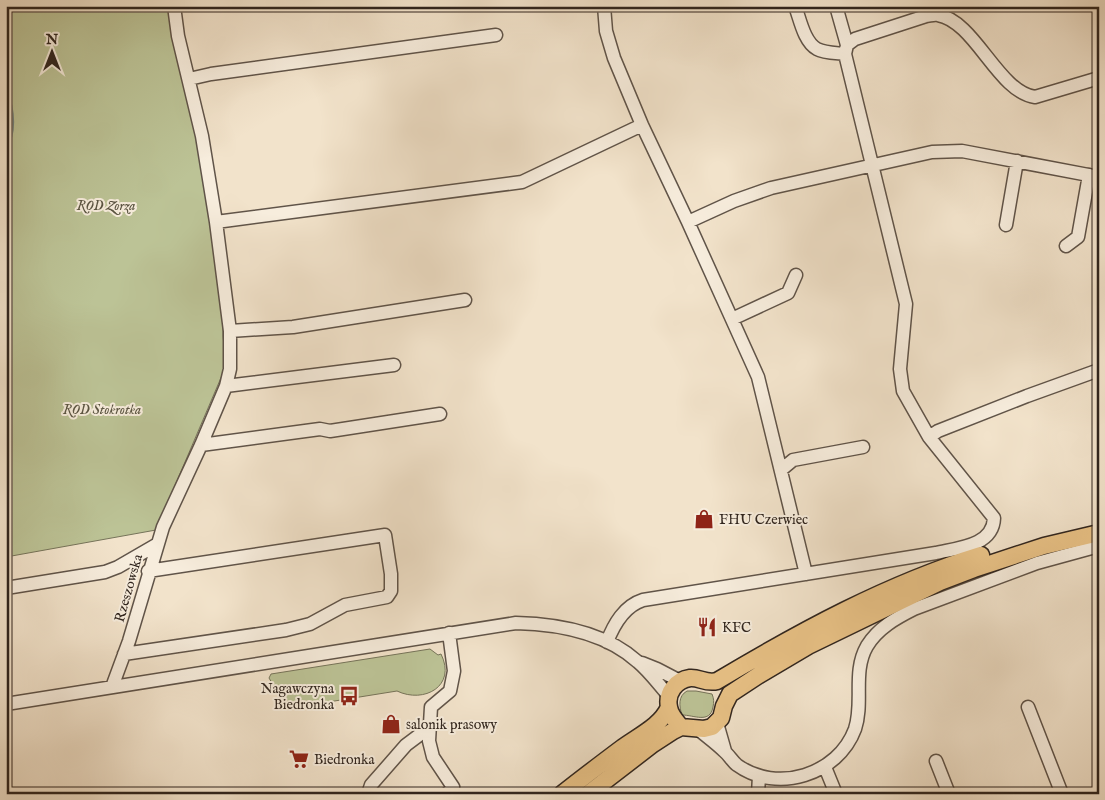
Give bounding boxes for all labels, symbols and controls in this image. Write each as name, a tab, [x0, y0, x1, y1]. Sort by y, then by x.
north arrow	[28, 28, 78, 78]
text: N	[45, 31, 58, 49]
park label: ROD Zorza	[76, 197, 136, 216]
park label: ROD Stokrotka	[63, 401, 141, 419]
shop icon: FHU Czerwiec	[693, 508, 715, 530]
place label: FHU Czerwiec	[719, 511, 808, 529]
street label: Rzeszowska	[111, 551, 148, 624]
restaurant icon: KFC	[696, 616, 718, 638]
place label: KFC	[722, 619, 751, 637]
place label: Nagawczyna Biedronka	[261, 680, 335, 714]
bus stop icon: Nagawczyna Biedronka	[338, 685, 360, 707]
shop icon: salonik prasowy	[380, 713, 402, 735]
place label: salonik prasowy	[406, 716, 497, 734]
supermarket icon: Biedronka	[288, 748, 310, 770]
place label: Biedronka	[314, 751, 375, 769]

